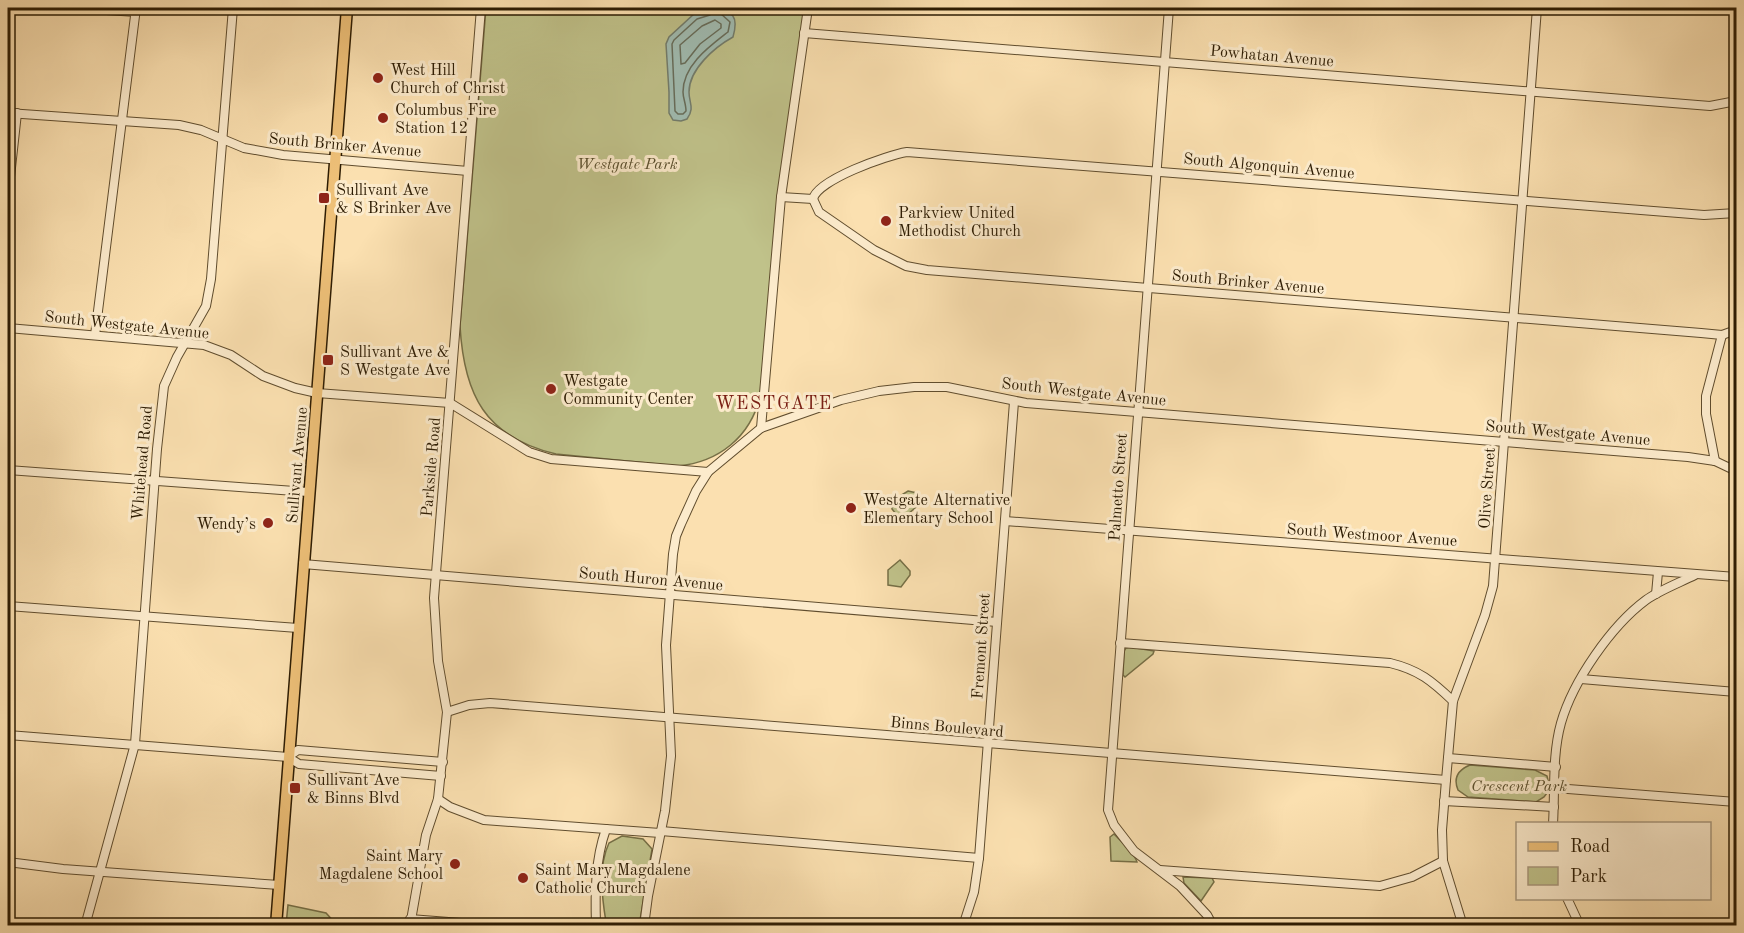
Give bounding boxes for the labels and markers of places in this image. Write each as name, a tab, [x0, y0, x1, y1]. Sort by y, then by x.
place label: West Hill Church of Christ	[390, 63, 506, 97]
marker: West Hill Church of Christ	[371, 71, 385, 85]
place label: Columbus Fire Station 12	[395, 103, 496, 137]
marker: Columbus Fire Station 12	[376, 111, 390, 125]
place label: Sullivant Ave & S Brinker Ave	[336, 183, 451, 217]
marker: Sullivant Ave & S Brinker Ave	[317, 191, 331, 205]
place label: Parkview United Methodist Church	[898, 206, 1021, 240]
marker: Parkview United Methodist Church	[879, 214, 893, 228]
place label: Sullivant Ave & S Westgate Ave	[340, 345, 450, 379]
marker: Sullivant Ave & S Westgate Ave	[321, 353, 335, 367]
place label: Westgate Community Center	[563, 374, 694, 408]
marker: Westgate Community Center	[544, 382, 558, 396]
place label: Westgate Alternative Elementary School	[863, 493, 1010, 527]
marker: Westgate Alternative Elementary School	[844, 501, 858, 515]
marker: Wendy’s	[261, 516, 275, 530]
place label: Wendy’s	[196, 517, 256, 533]
place label: Sullivant Ave & Binns Blvd	[307, 773, 400, 807]
marker: Sullivant Ave & Binns Blvd	[288, 781, 302, 795]
place label: Saint Mary Magdalene School	[319, 849, 444, 883]
marker: Saint Mary Magdalene School	[448, 857, 462, 871]
place label: Saint Mary Magdalene Catholic Church	[535, 863, 691, 897]
marker: Saint Mary Magdalene Catholic Church	[516, 871, 530, 885]

